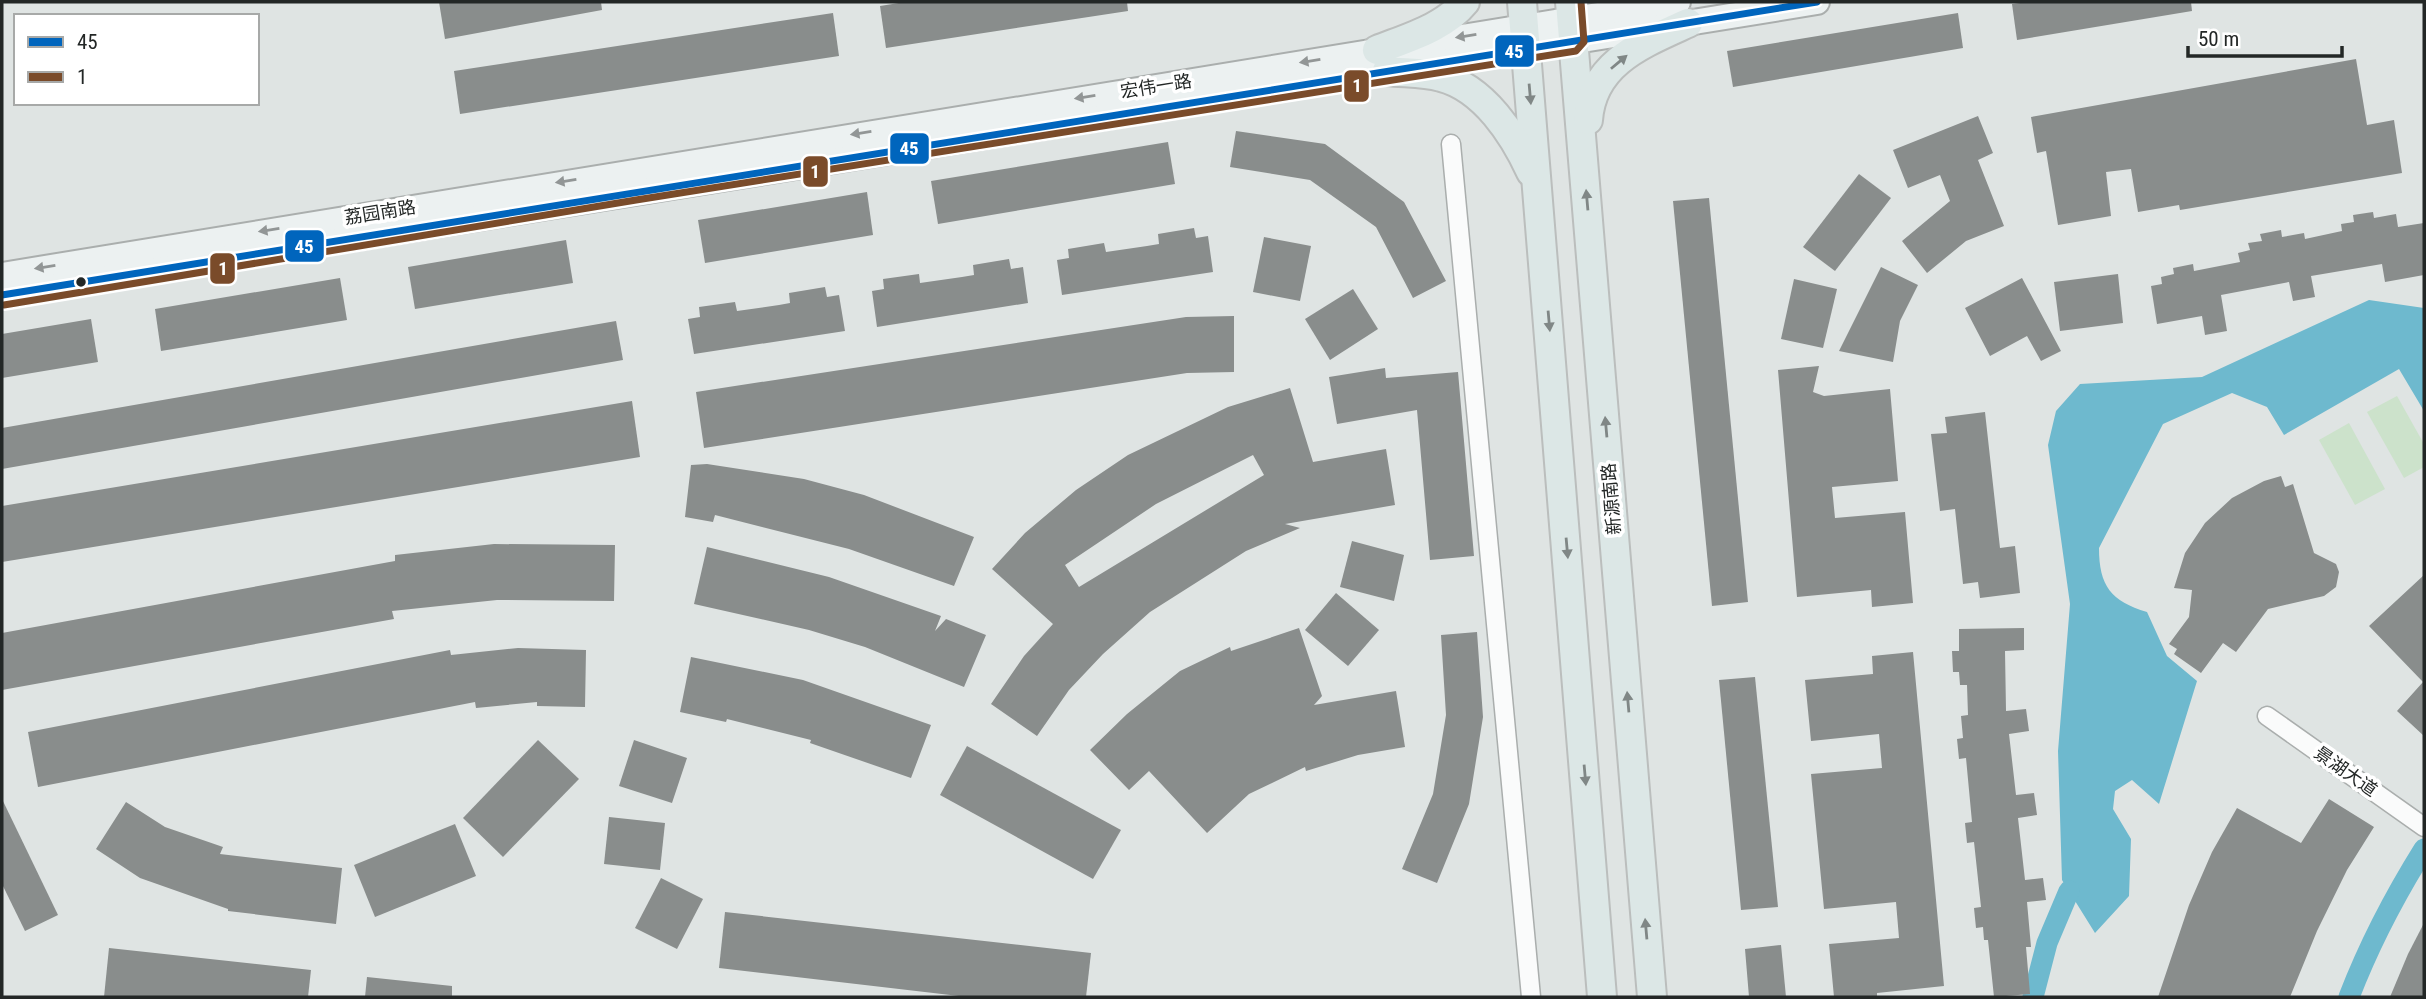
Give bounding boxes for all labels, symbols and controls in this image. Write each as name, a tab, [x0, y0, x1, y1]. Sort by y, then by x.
legend	[14, 14, 259, 105]
scale bar	[2188, 14, 2342, 58]
text: 50 m	[2198, 27, 2239, 51]
text: 45	[77, 30, 98, 54]
one-way arrow	[1455, 31, 1477, 42]
line badge: 45	[1494, 34, 1535, 68]
text: 45	[1504, 40, 1524, 63]
one-way arrow	[1610, 55, 1627, 70]
one-way arrow	[1299, 56, 1321, 67]
text: 1	[77, 65, 87, 89]
line badge: 1	[1343, 69, 1370, 103]
street label: 宏伟一路	[1119, 70, 1193, 102]
text: 1	[1352, 74, 1362, 97]
one-way arrow	[1525, 84, 1536, 106]
one-way arrow	[1074, 92, 1096, 103]
one-way arrow	[850, 128, 872, 139]
line badge: 45	[889, 132, 930, 165]
text: 45	[899, 137, 919, 160]
line badge: 1	[802, 155, 829, 188]
text: 1	[810, 160, 820, 183]
one-way arrow	[555, 176, 577, 187]
one-way arrow	[1581, 189, 1592, 211]
street label: 荔园南路	[343, 196, 417, 228]
one-way arrow	[258, 225, 280, 236]
line badge: 45	[284, 229, 325, 263]
text: 45	[294, 235, 314, 258]
line badge: 1	[209, 252, 236, 285]
text: 1	[218, 257, 228, 280]
one-way arrow	[34, 262, 56, 273]
unlabelled marker	[74, 275, 88, 289]
one-way arrow	[1544, 310, 1555, 332]
one-way arrow	[1600, 416, 1611, 438]
street label: 新源南路	[1597, 462, 1625, 536]
one-way arrow	[1562, 537, 1573, 559]
one-way arrow	[1622, 691, 1633, 713]
street label: 景湖大道	[2310, 742, 2382, 800]
one-way arrow	[1580, 764, 1591, 786]
one-way arrow	[1640, 918, 1651, 940]

